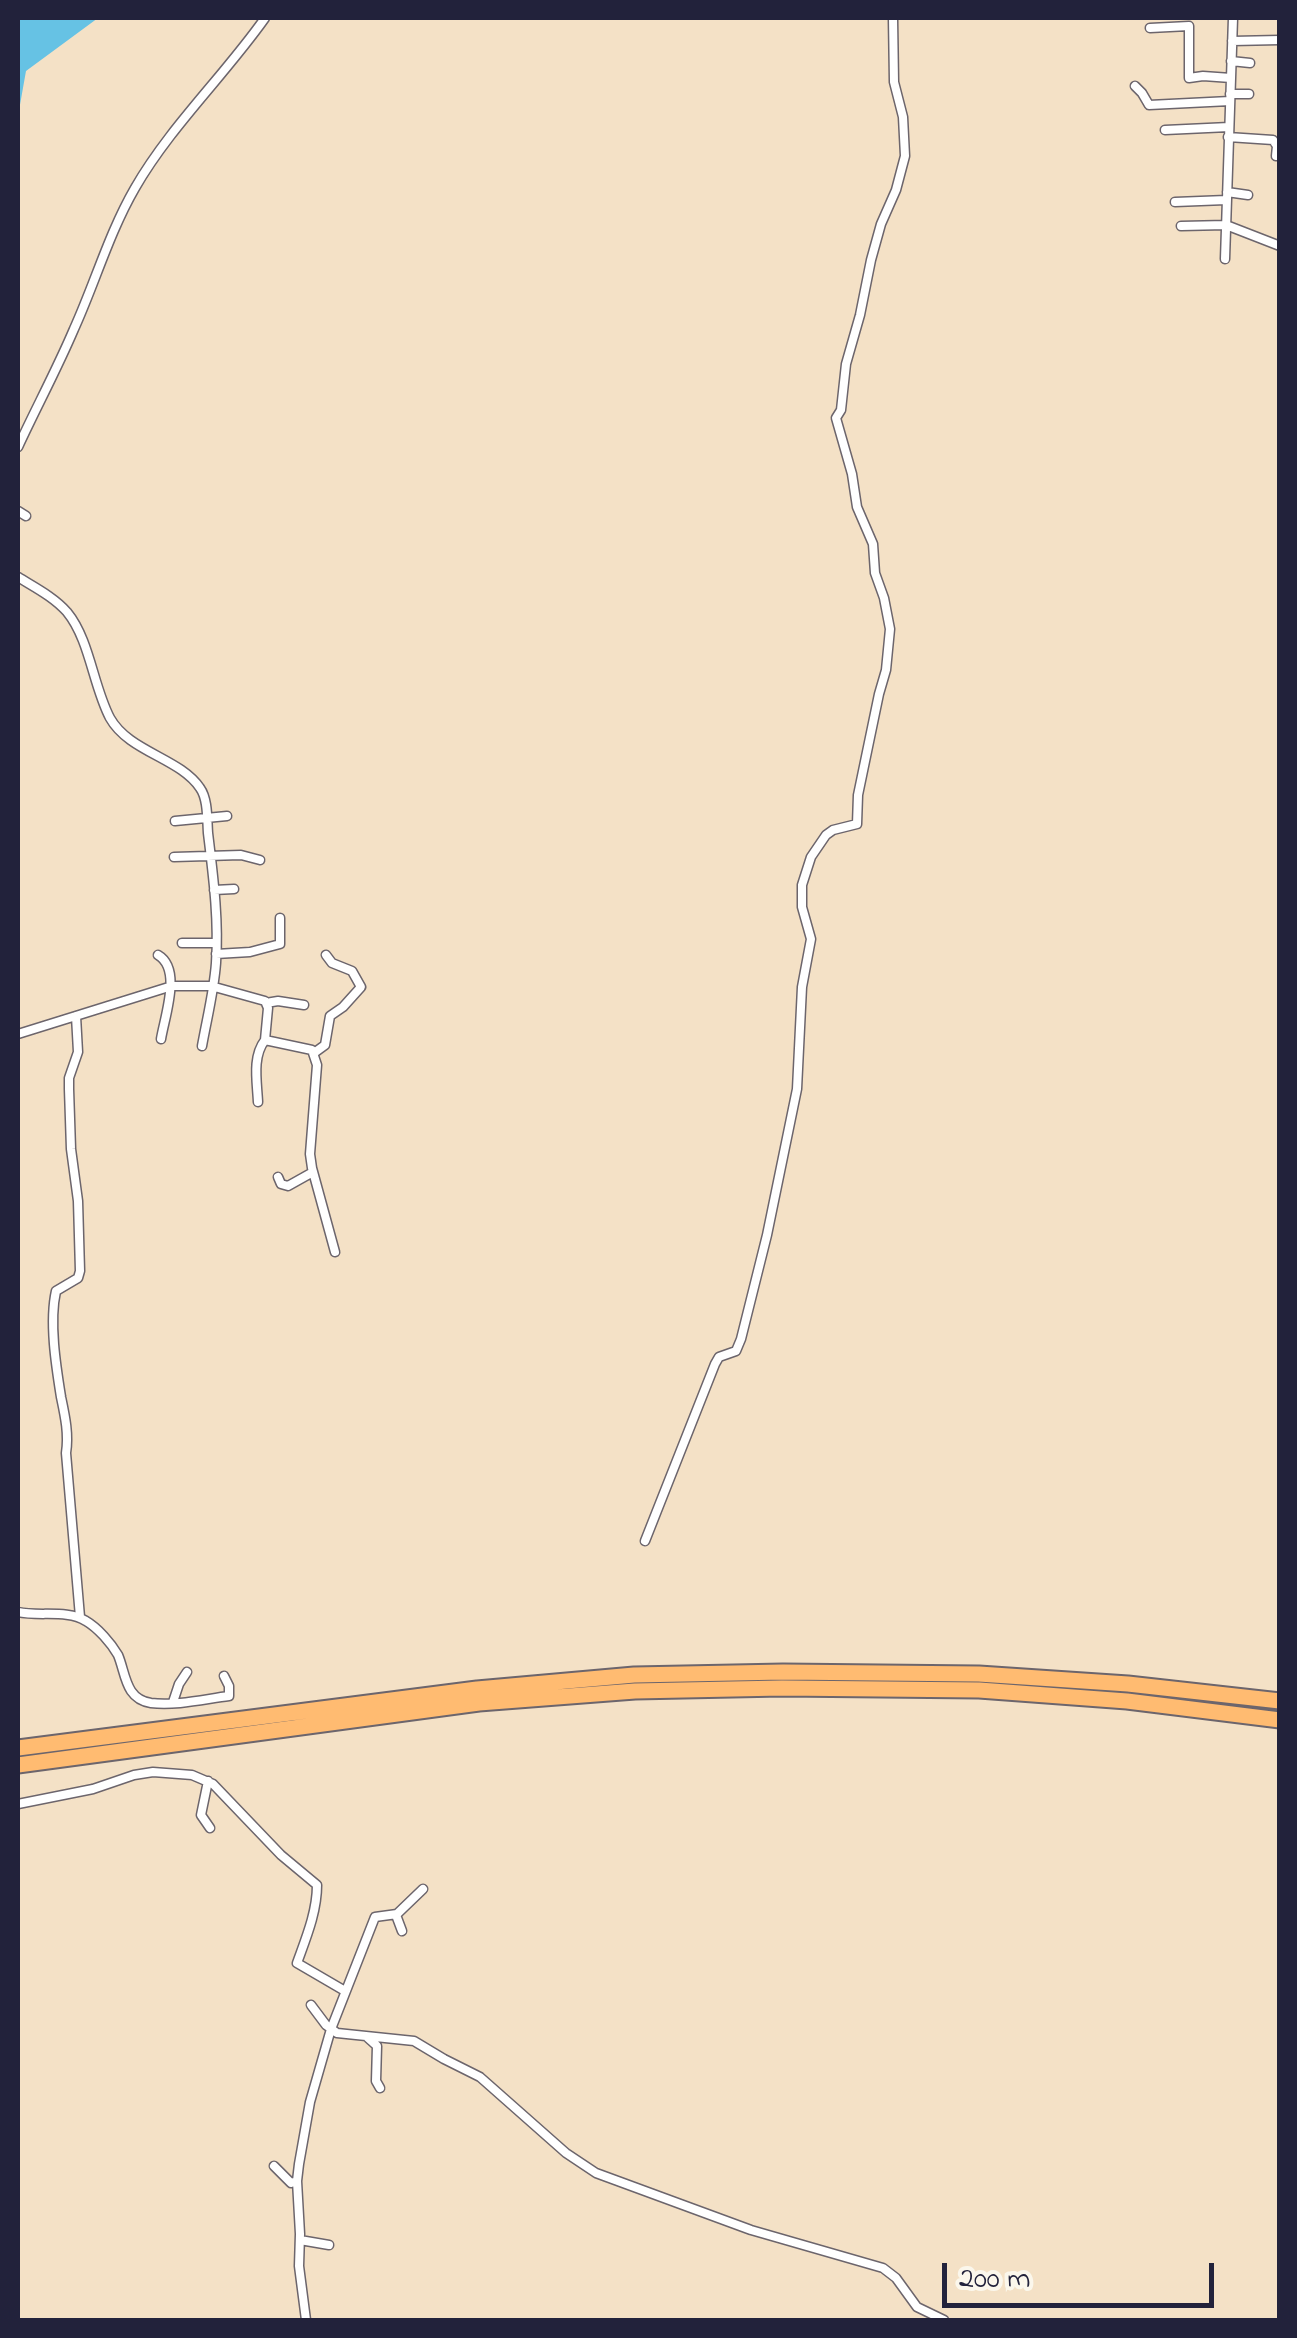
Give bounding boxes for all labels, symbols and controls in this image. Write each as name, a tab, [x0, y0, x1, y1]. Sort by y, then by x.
scale bar	[947, 2243, 1220, 2305]
text: 200 m	[959, 2258, 1031, 2302]

